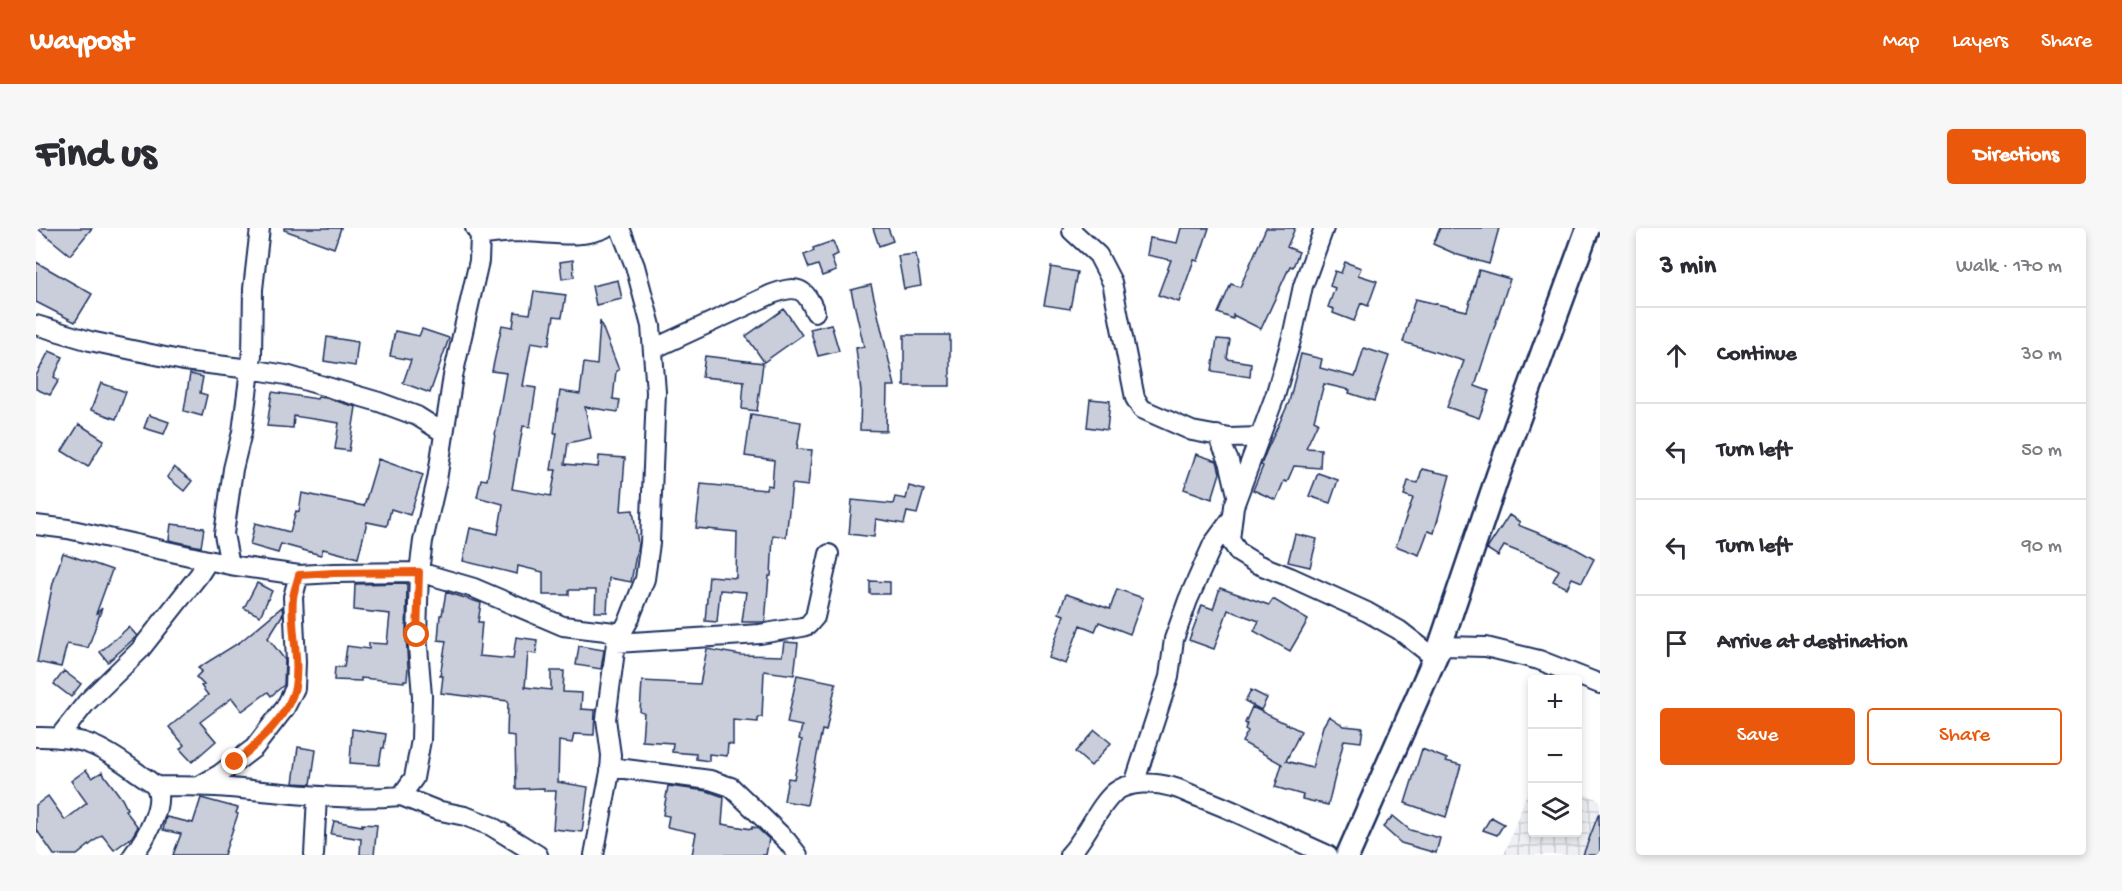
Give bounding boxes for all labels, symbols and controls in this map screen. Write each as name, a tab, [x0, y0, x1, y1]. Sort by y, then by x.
text: Waypost	[30, 26, 133, 59]
text: Map	[1883, 30, 1919, 55]
text: Layers	[1952, 30, 2008, 55]
text: Share	[2041, 30, 2092, 55]
button: Directions	[1947, 129, 2086, 184]
text: Find us	[36, 132, 156, 181]
text: 3 min	[1660, 252, 1716, 283]
text: Walk · 170 m	[1956, 256, 2062, 279]
icon: ahead	[1660, 339, 1693, 372]
text: Continue	[1717, 342, 1797, 368]
text: 30 m	[2021, 344, 2062, 367]
icon: left	[1660, 435, 1693, 468]
text: Turn left	[1717, 438, 1791, 464]
text: 50 m	[2021, 440, 2062, 463]
icon: left	[1660, 531, 1693, 564]
text: Turn left	[1717, 534, 1791, 560]
text: 90 m	[2022, 536, 2062, 559]
route start	[403, 621, 429, 647]
icon: arrive	[1660, 627, 1693, 660]
text: Arrive at destination	[1717, 630, 1907, 656]
map controls	[1528, 675, 1582, 837]
button: +	[1528, 675, 1582, 729]
button: Save	[1660, 708, 1855, 765]
button: Share	[1867, 708, 2062, 765]
button: −	[1528, 729, 1582, 783]
route end	[221, 748, 247, 774]
button: layers	[1528, 783, 1582, 837]

